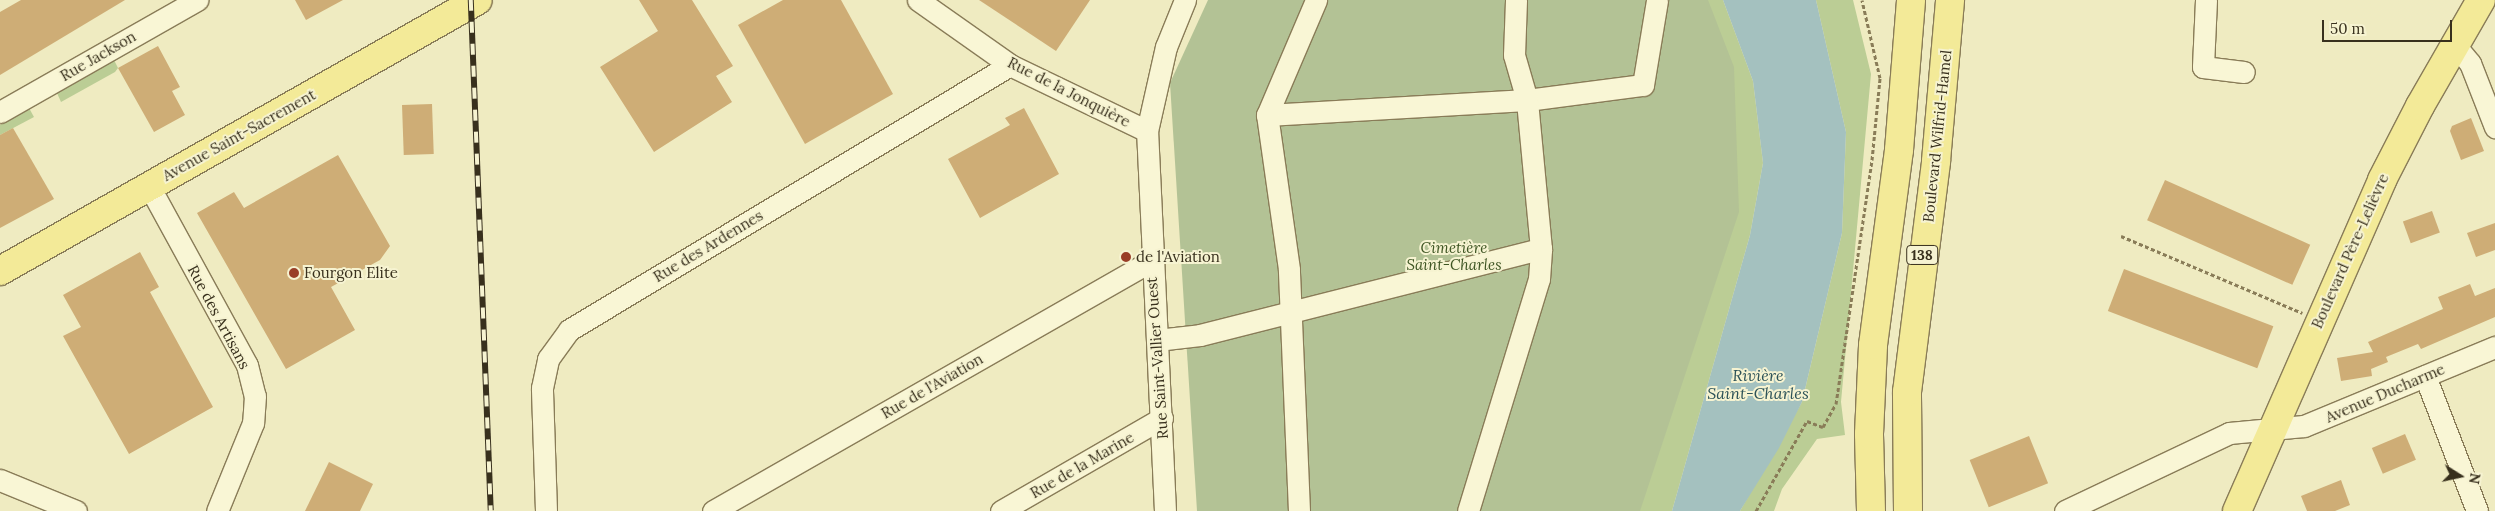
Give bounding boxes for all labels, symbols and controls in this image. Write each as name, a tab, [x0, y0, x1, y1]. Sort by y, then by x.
scale bar	[2325, 10, 2455, 42]
text: 50 m	[2330, 19, 2365, 38]
street label: Rue Jackson	[57, 27, 139, 85]
street label: Boulevard Wilfrid-Hamel	[1919, 49, 1955, 223]
street label: Rue de la Jonquière	[1005, 53, 1133, 131]
street label: Avenue Saint-Sacrement	[159, 85, 319, 185]
street label: Boulevard Père-Lelièvre	[2308, 171, 2392, 331]
street label: Rue des Ardennes	[650, 206, 766, 286]
park label: Cimetière Saint-Charles	[1406, 238, 1502, 273]
road number: 138	[1906, 244, 1938, 266]
place label: de l'Aviation	[1136, 248, 1220, 266]
marker: de l'Aviation	[1120, 251, 1132, 263]
street label: Rue des Artisans	[184, 262, 254, 372]
place label: Fourgon Elite	[304, 264, 398, 282]
marker: Fourgon Elite	[288, 267, 300, 279]
street label: Rue Saint-Vallier Ouest	[1142, 276, 1172, 440]
street label: Rue de l'Aviation	[878, 350, 986, 422]
street label: Avenue Ducharme	[2323, 360, 2447, 426]
water label: Rivière Saint-Charles	[1707, 365, 1809, 403]
street label: Rue de la Marine	[1027, 428, 1137, 502]
north arrow	[2435, 451, 2485, 501]
text: N	[2465, 472, 2485, 485]

